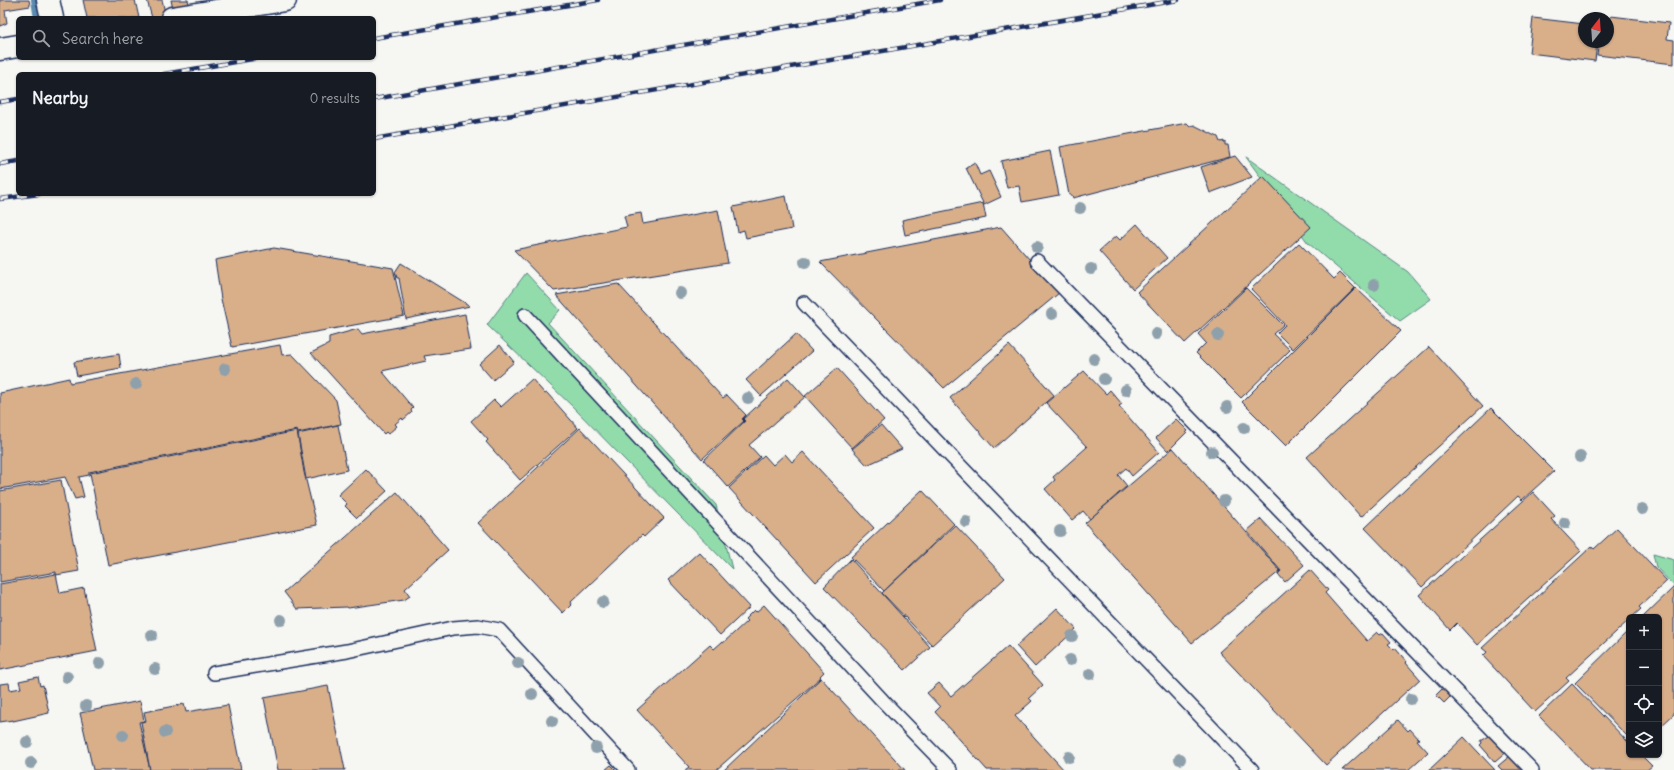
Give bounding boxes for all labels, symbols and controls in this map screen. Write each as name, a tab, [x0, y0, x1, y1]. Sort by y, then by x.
north arrow	[1578, 12, 1614, 48]
search box	[16, 16, 376, 60]
icon: search	[30, 27, 52, 49]
text: Search here	[62, 29, 143, 48]
text: Nearby	[32, 87, 88, 109]
text: 0 results	[310, 90, 360, 107]
map controls	[1626, 614, 1662, 758]
button: +	[1626, 614, 1662, 650]
button: −	[1626, 650, 1662, 686]
button: locate	[1626, 686, 1662, 722]
button: layers	[1626, 722, 1662, 758]

